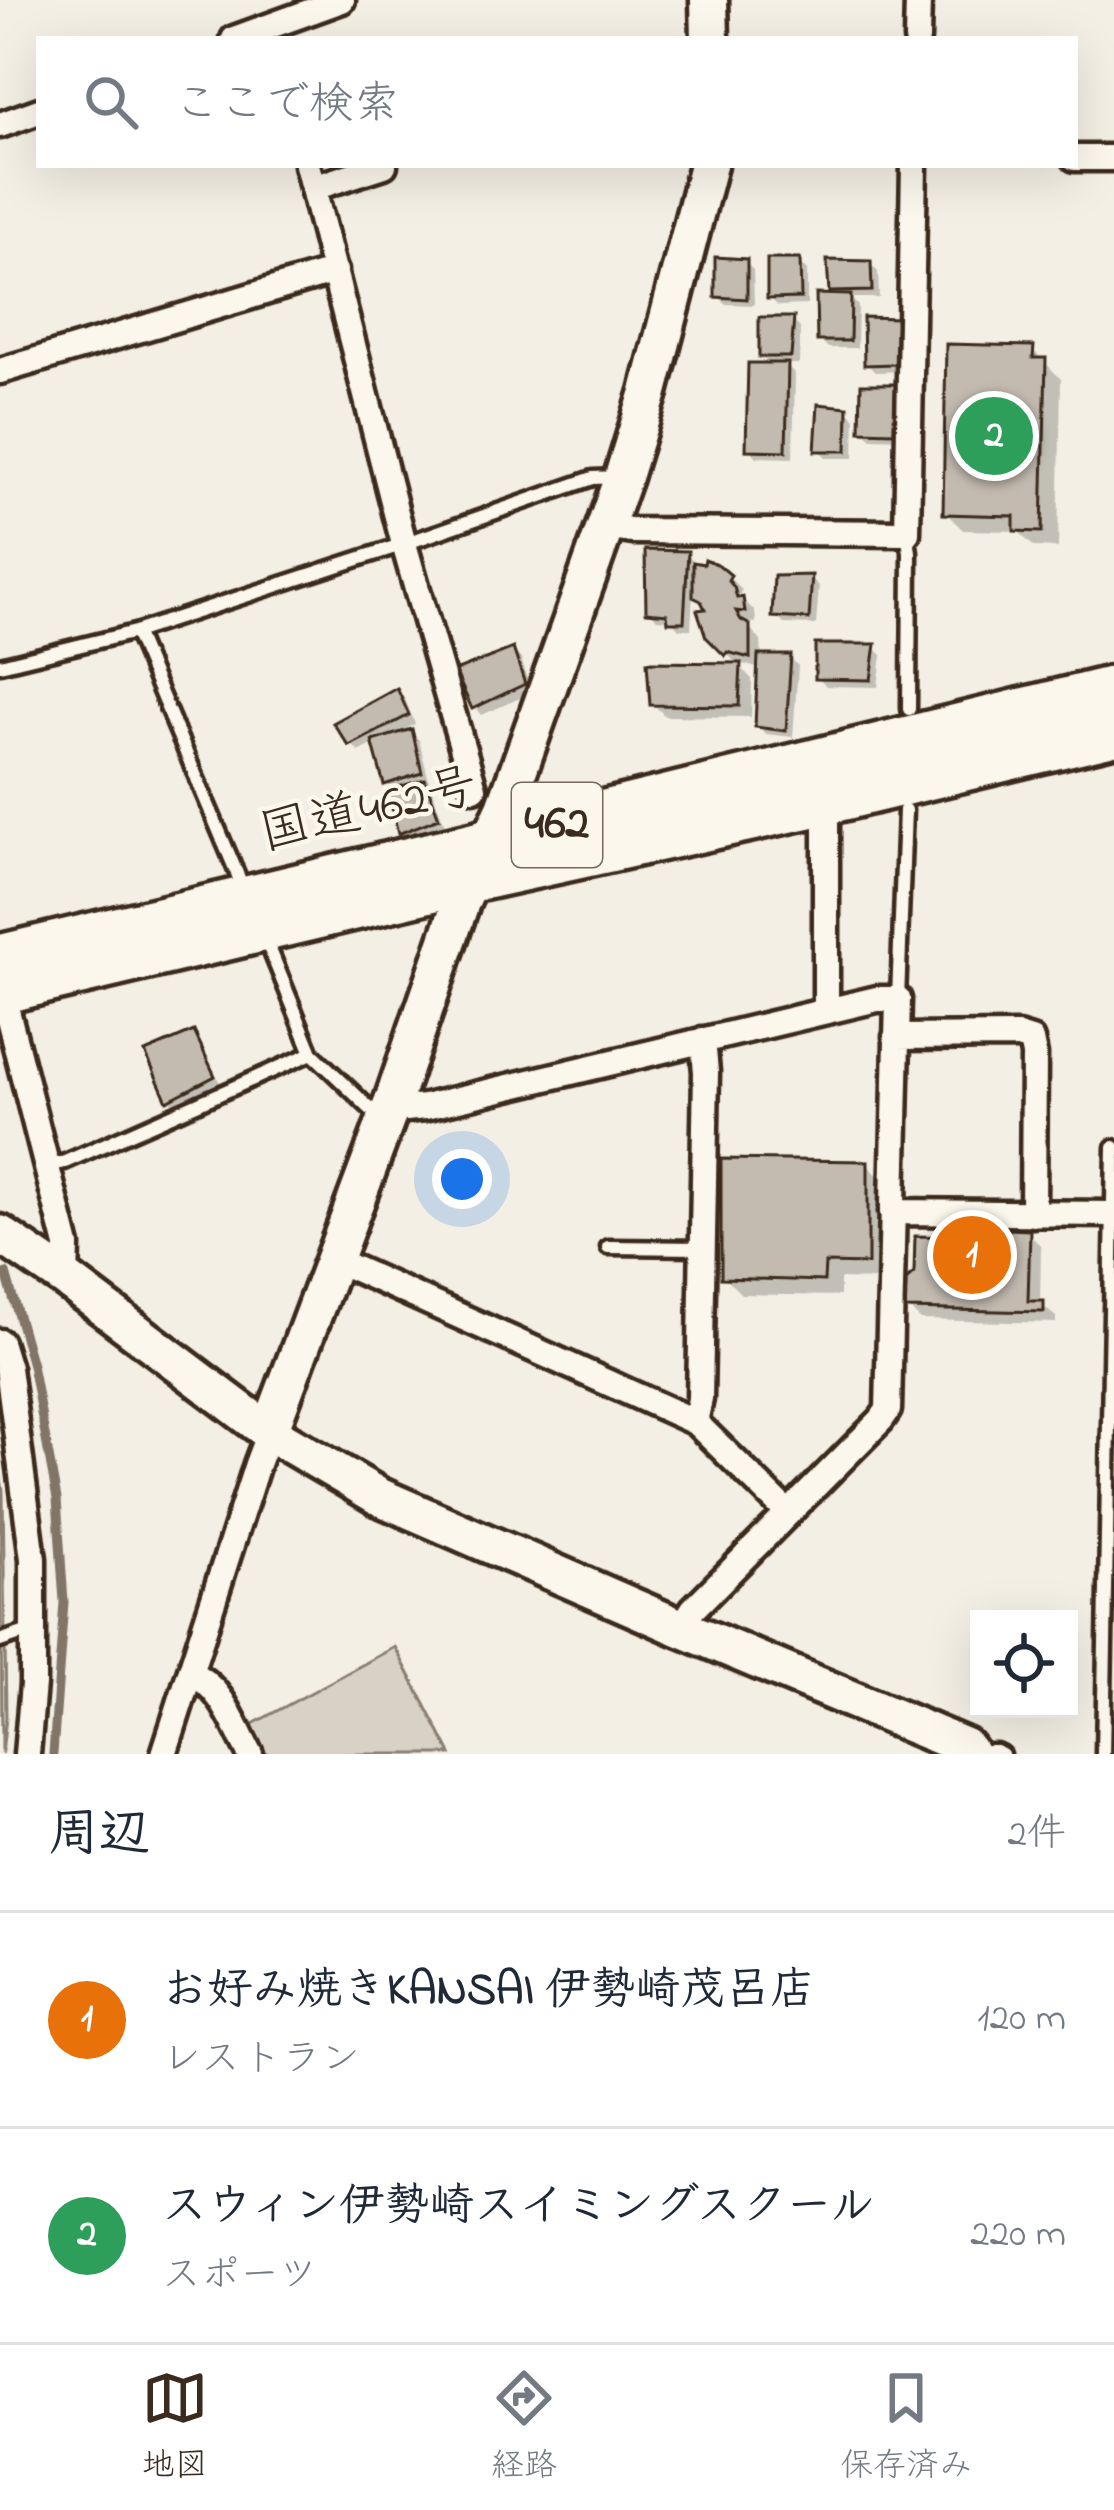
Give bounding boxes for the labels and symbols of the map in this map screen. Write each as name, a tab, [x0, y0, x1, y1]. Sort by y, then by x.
pin: 2	[955, 391, 1033, 481]
street label: 国道462号	[253, 751, 485, 873]
road number: 462	[512, 783, 602, 867]
your location	[432, 1149, 492, 1209]
pin: 1	[933, 1210, 1011, 1300]

